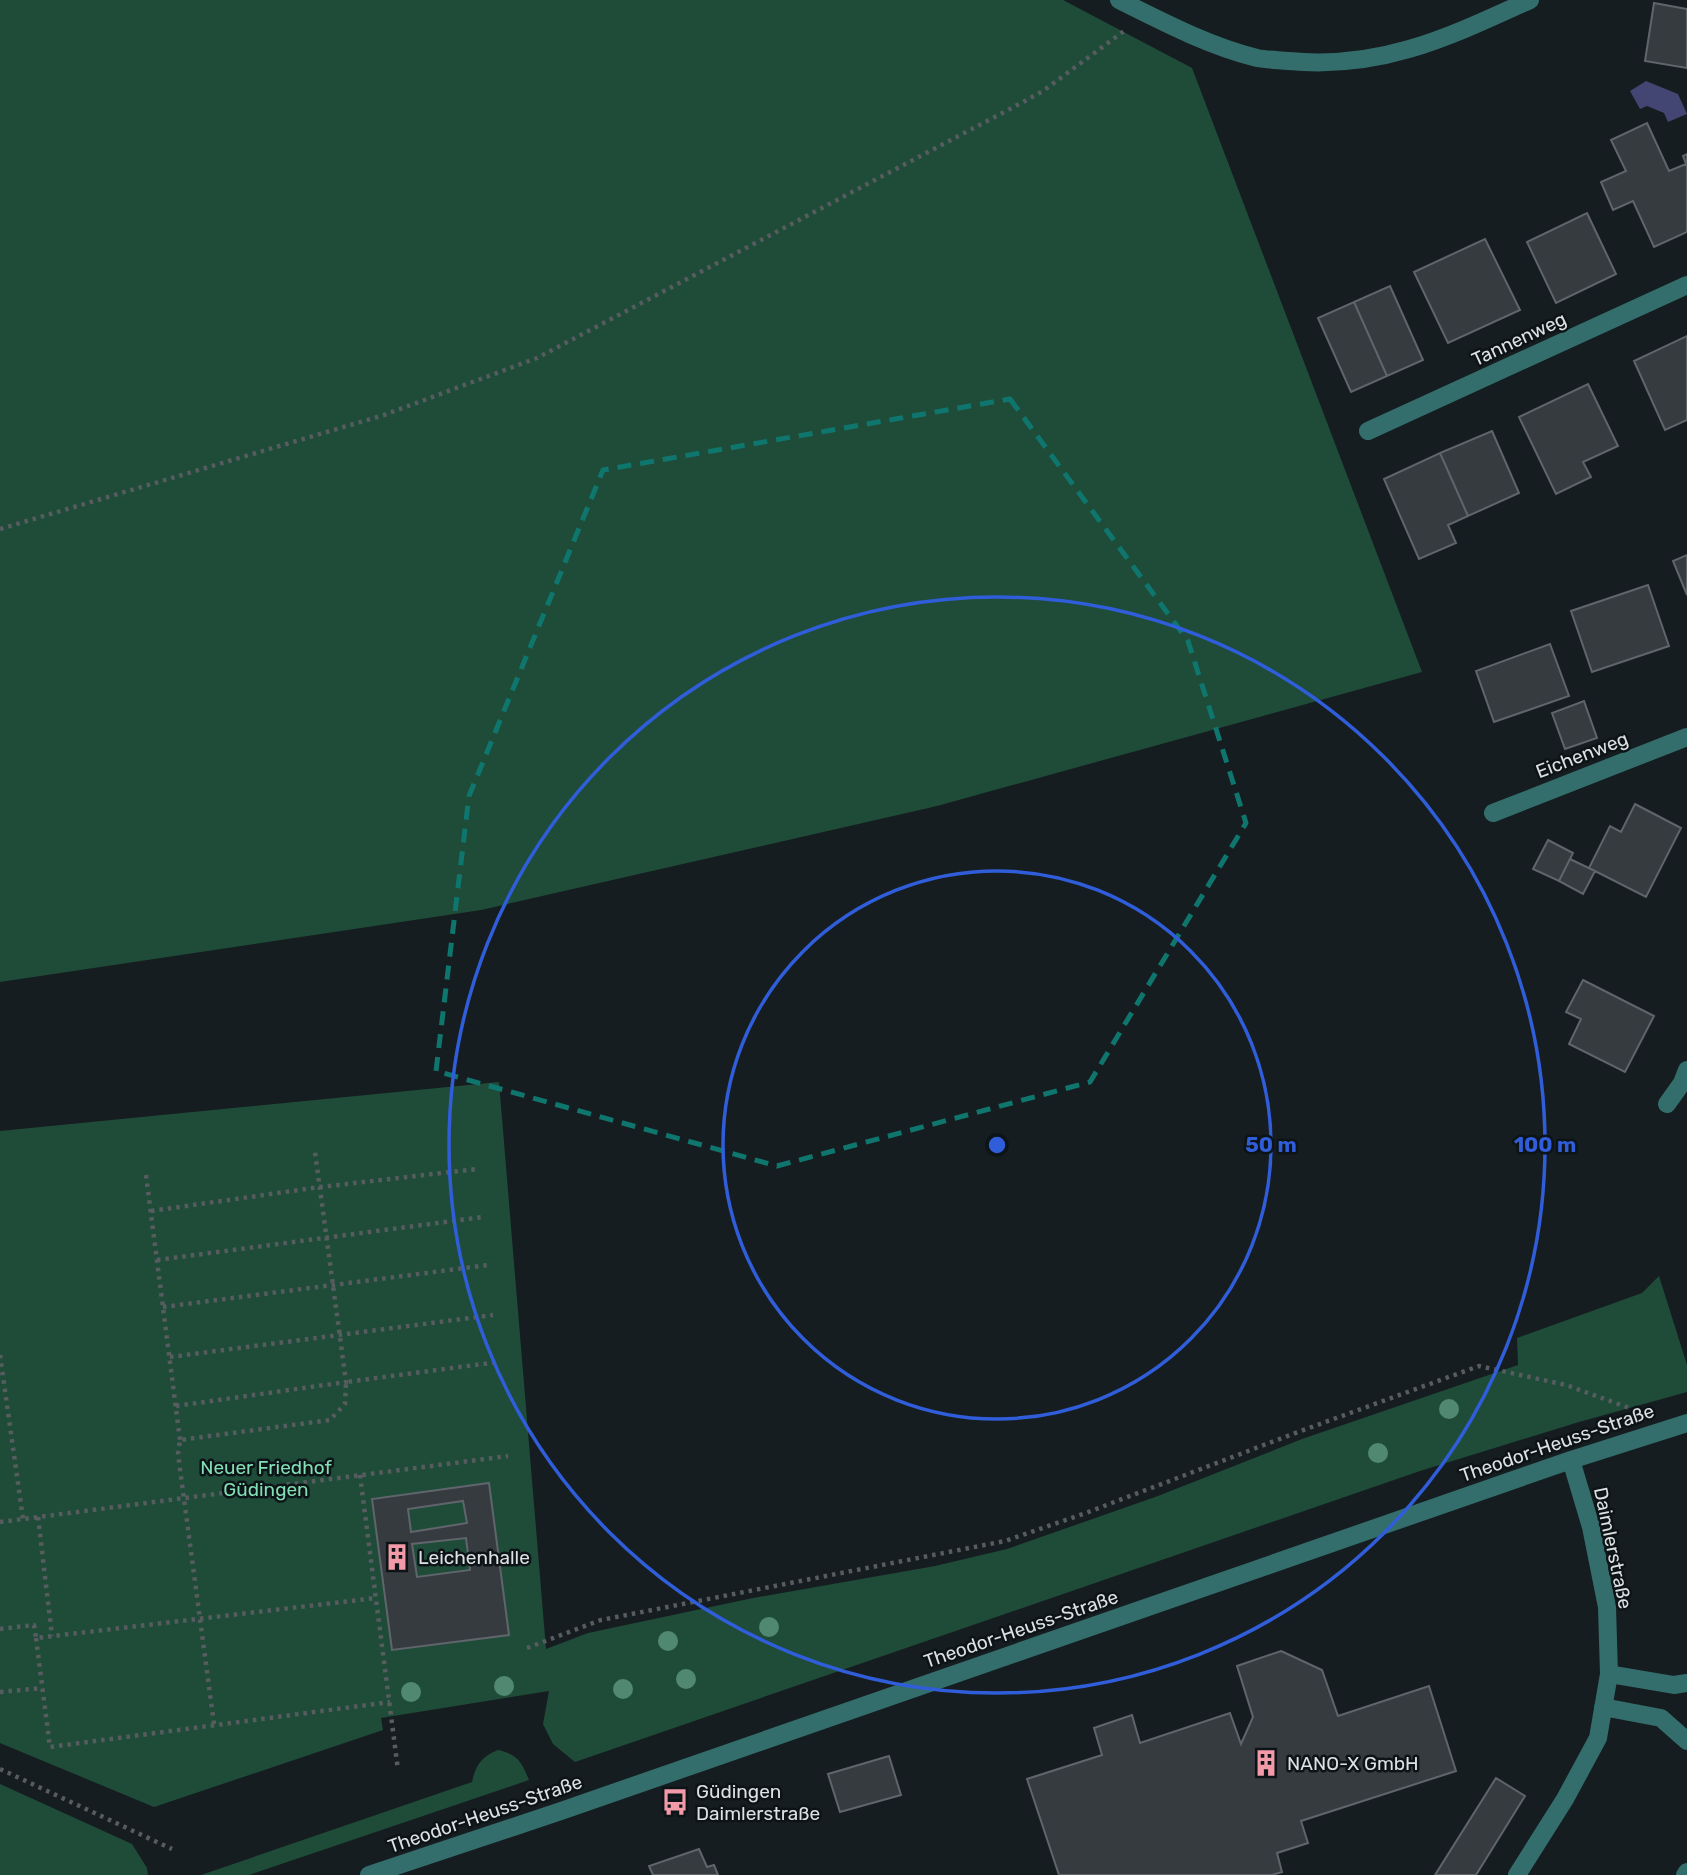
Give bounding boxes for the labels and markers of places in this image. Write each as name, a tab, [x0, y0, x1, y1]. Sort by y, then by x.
centre of rings	[985, 1133, 1009, 1157]
building icon: Leichenhalle	[382, 1542, 412, 1572]
place label: Leichenhalle	[418, 1546, 530, 1569]
building icon: NANO-X GmbH	[1251, 1748, 1281, 1778]
place label: NANO-X GmbH	[1287, 1752, 1419, 1775]
place label: Güdingen Daimlerstraße	[696, 1780, 820, 1825]
bus stop icon: Güdingen Daimlerstraße	[660, 1787, 690, 1817]

